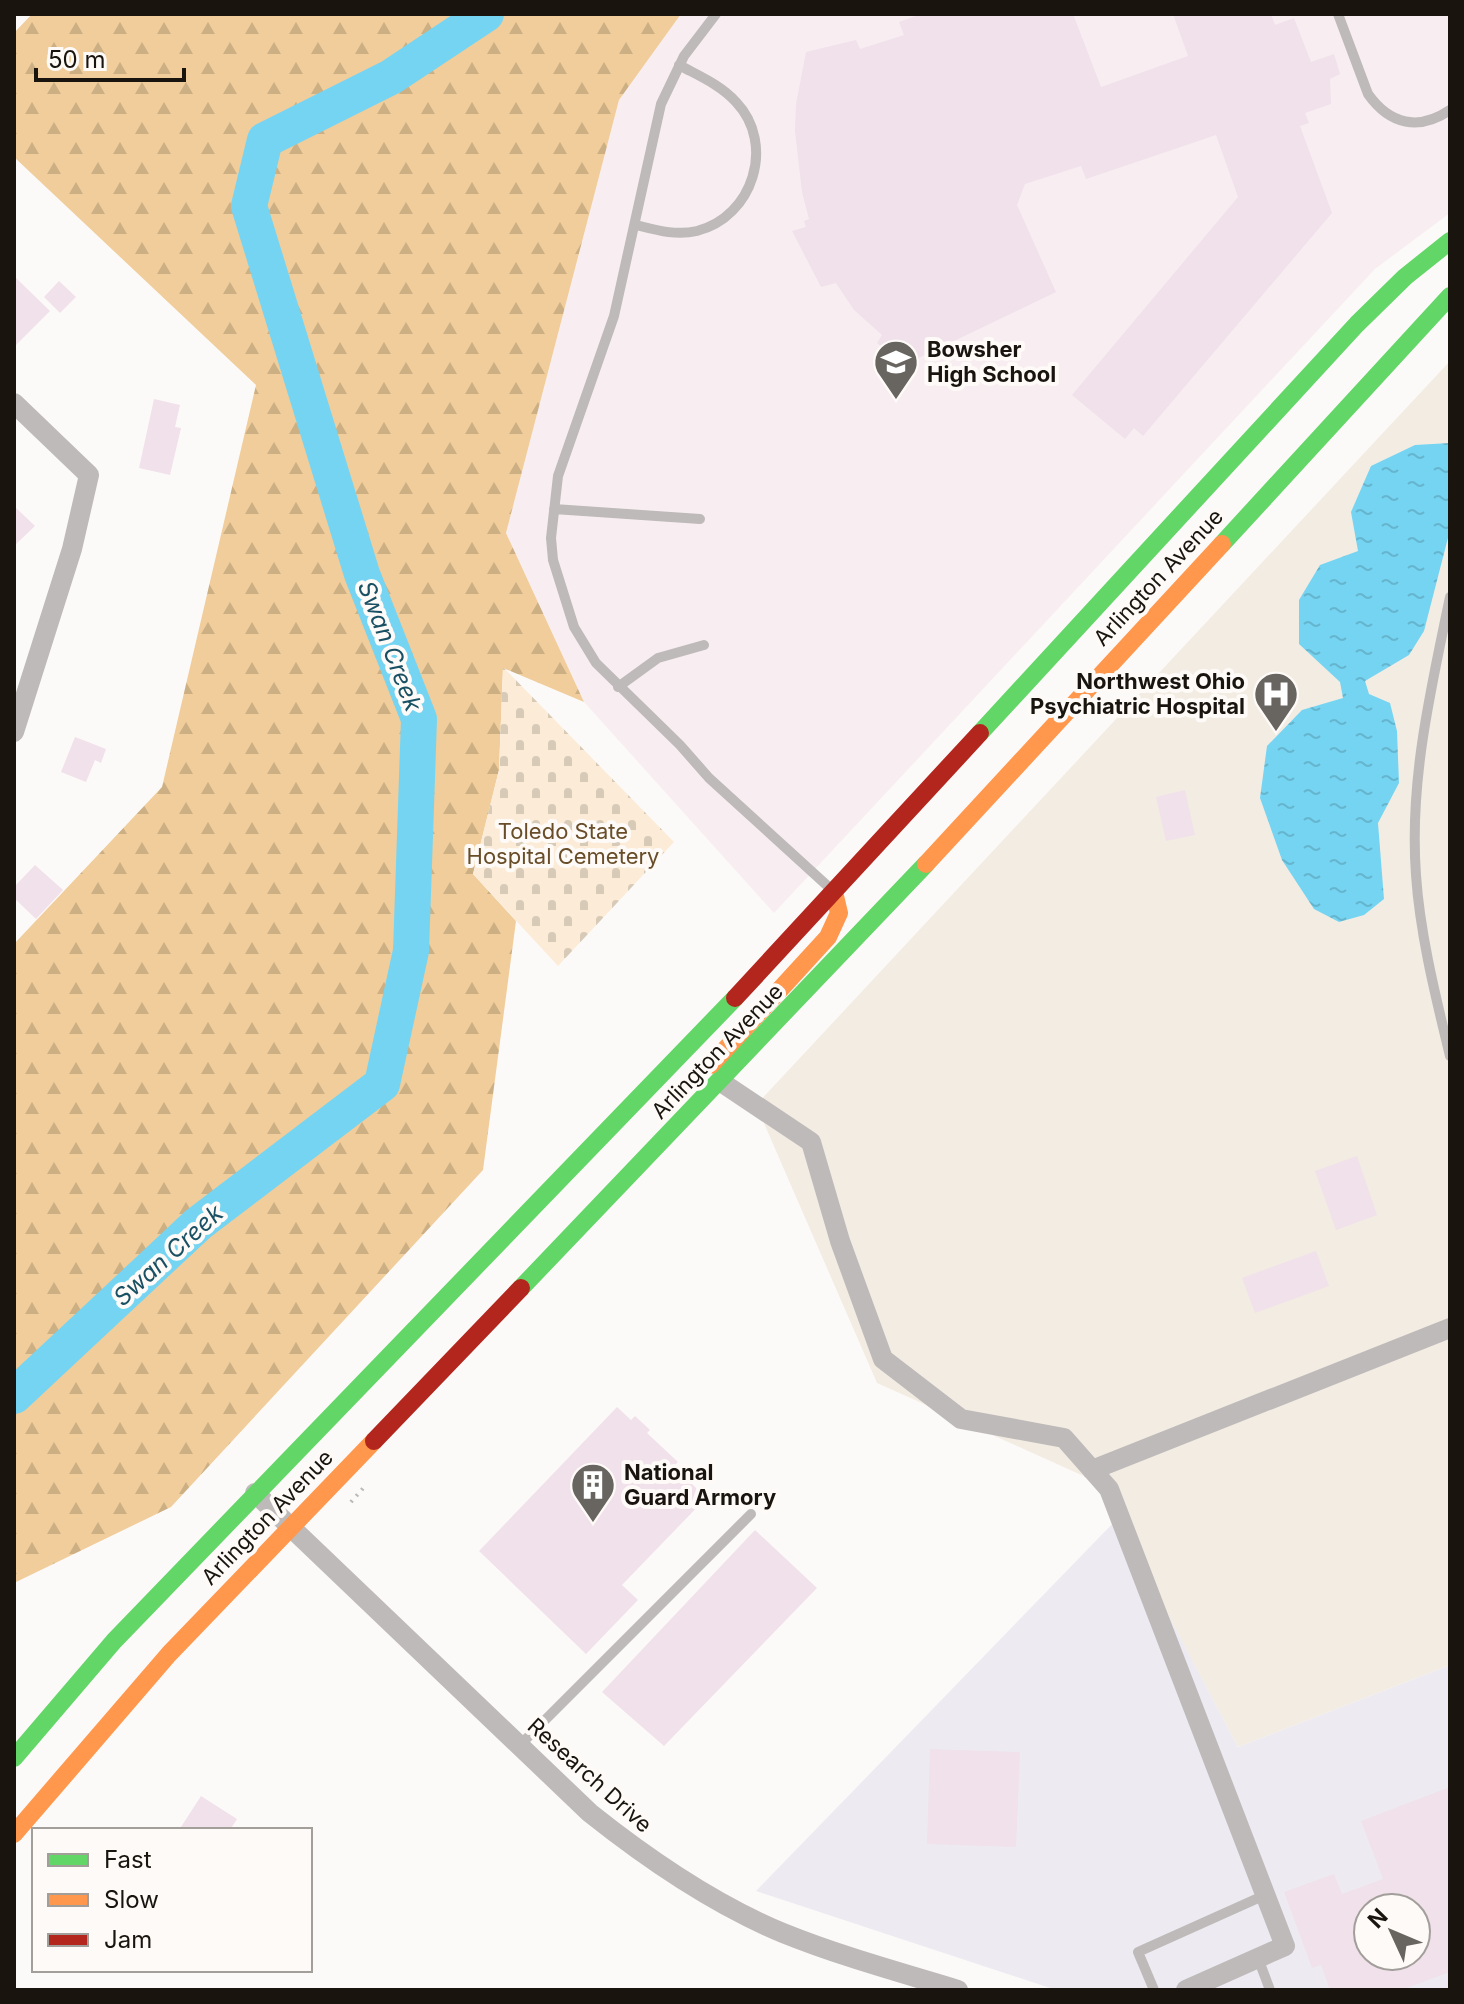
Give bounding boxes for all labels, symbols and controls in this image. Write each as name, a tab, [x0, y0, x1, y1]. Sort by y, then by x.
scale bar	[36, 32, 184, 82]
text: 50 m	[48, 45, 106, 74]
place label: Bowsher High School	[927, 336, 1056, 387]
school or university icon: Bowsher High School	[872, 338, 920, 401]
street label: Arlington Avenue	[1088, 503, 1228, 651]
water label: Swan Creek	[352, 577, 428, 716]
place label: Northwest Ohio Psychiatric Hospital	[1030, 668, 1245, 719]
hospital icon: Northwest Ohio Psychiatric Hospital	[1252, 670, 1300, 733]
park label: Toledo State Hospital Cemetery	[467, 818, 659, 869]
street label: Arlington Avenue	[646, 978, 788, 1124]
water label: Swan Creek	[107, 1198, 229, 1312]
street label: Arlington Avenue	[196, 1444, 338, 1590]
place label: National Guard Armory	[624, 1459, 776, 1510]
building icon: National Guard Armory	[569, 1461, 617, 1524]
street label: Research Drive	[523, 1712, 657, 1838]
legend	[32, 1828, 312, 1972]
text: Fast	[104, 1845, 152, 1874]
text: Slow	[104, 1885, 159, 1914]
north arrow	[1352, 1892, 1432, 1972]
text: N	[1362, 1903, 1393, 1933]
text: Jam	[104, 1925, 152, 1954]

